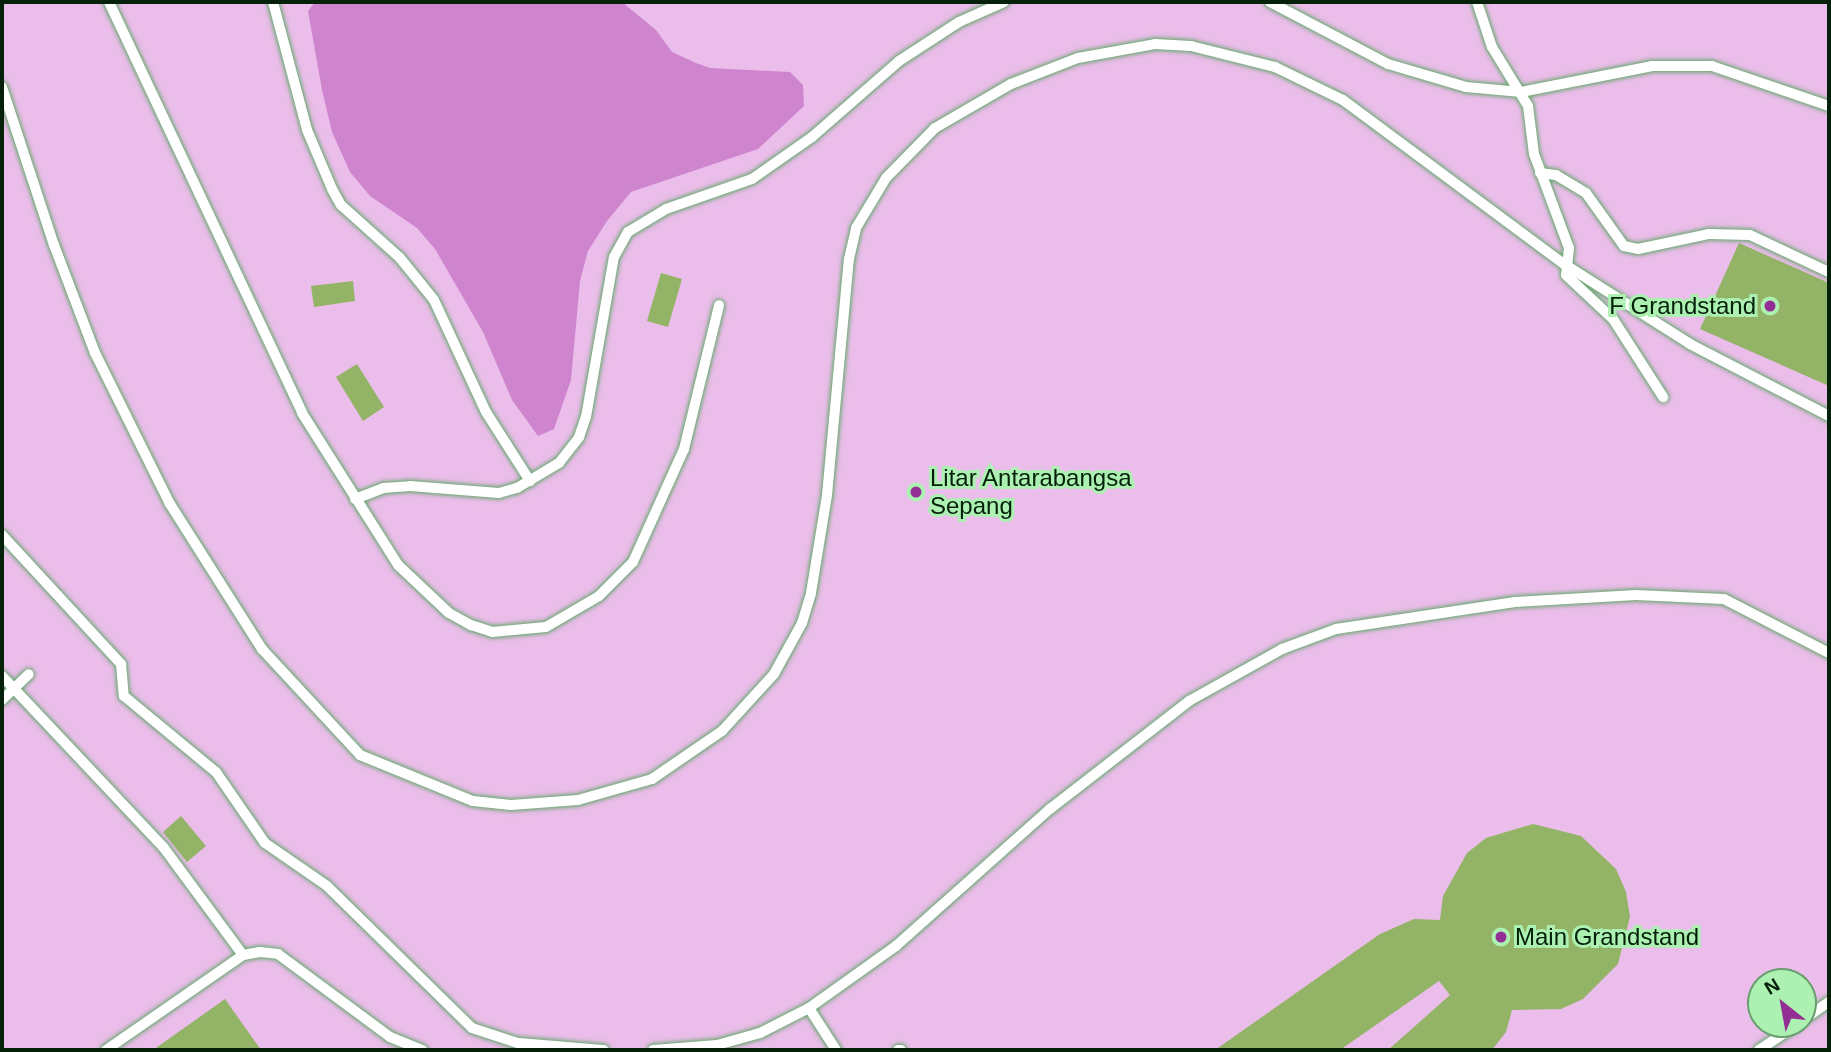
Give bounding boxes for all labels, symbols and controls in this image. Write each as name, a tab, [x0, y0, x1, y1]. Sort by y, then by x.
place label: F Grandstand	[1609, 292, 1756, 320]
marker: F Grandstand	[1762, 298, 1778, 314]
place label: Litar Antarabangsa Sepang	[930, 464, 1133, 520]
marker: Litar Antarabangsa Sepang	[908, 484, 924, 500]
place label: Main Grandstand	[1515, 923, 1699, 951]
marker: Main Grandstand	[1493, 929, 1509, 945]
north arrow	[1747, 968, 1817, 1038]
text: N	[1761, 974, 1783, 999]

